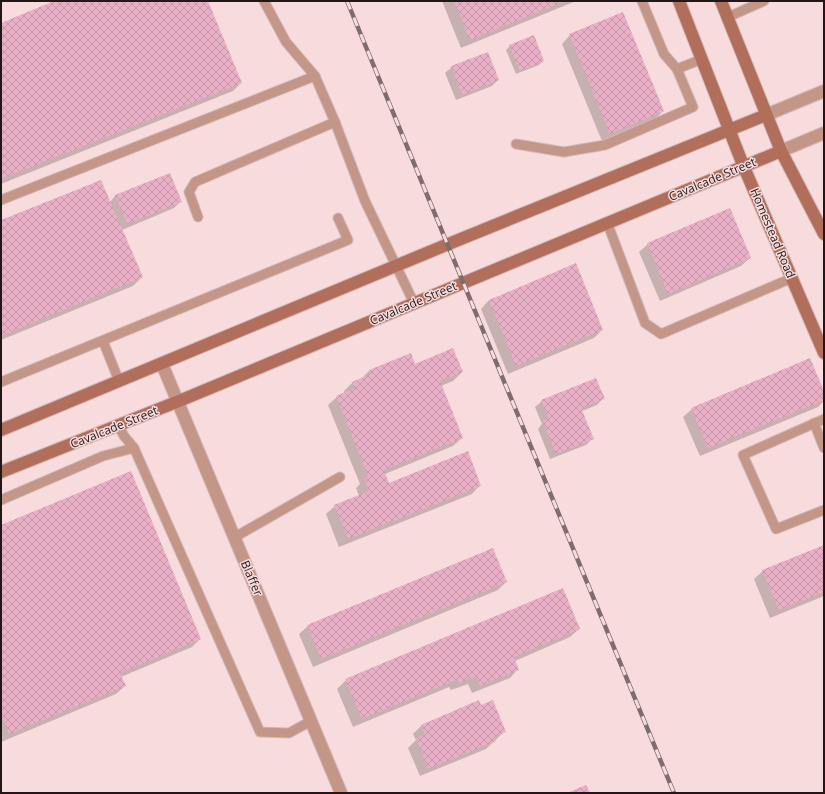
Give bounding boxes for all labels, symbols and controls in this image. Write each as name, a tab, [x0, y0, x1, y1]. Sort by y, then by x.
street label: Cavalcade Street	[666, 153, 758, 205]
street label: Homestead Road	[746, 185, 800, 281]
street label: Cavalcade Street	[367, 277, 459, 329]
street label: Cavalcade Street	[68, 402, 160, 452]
street label: Blaffer	[237, 558, 267, 599]

